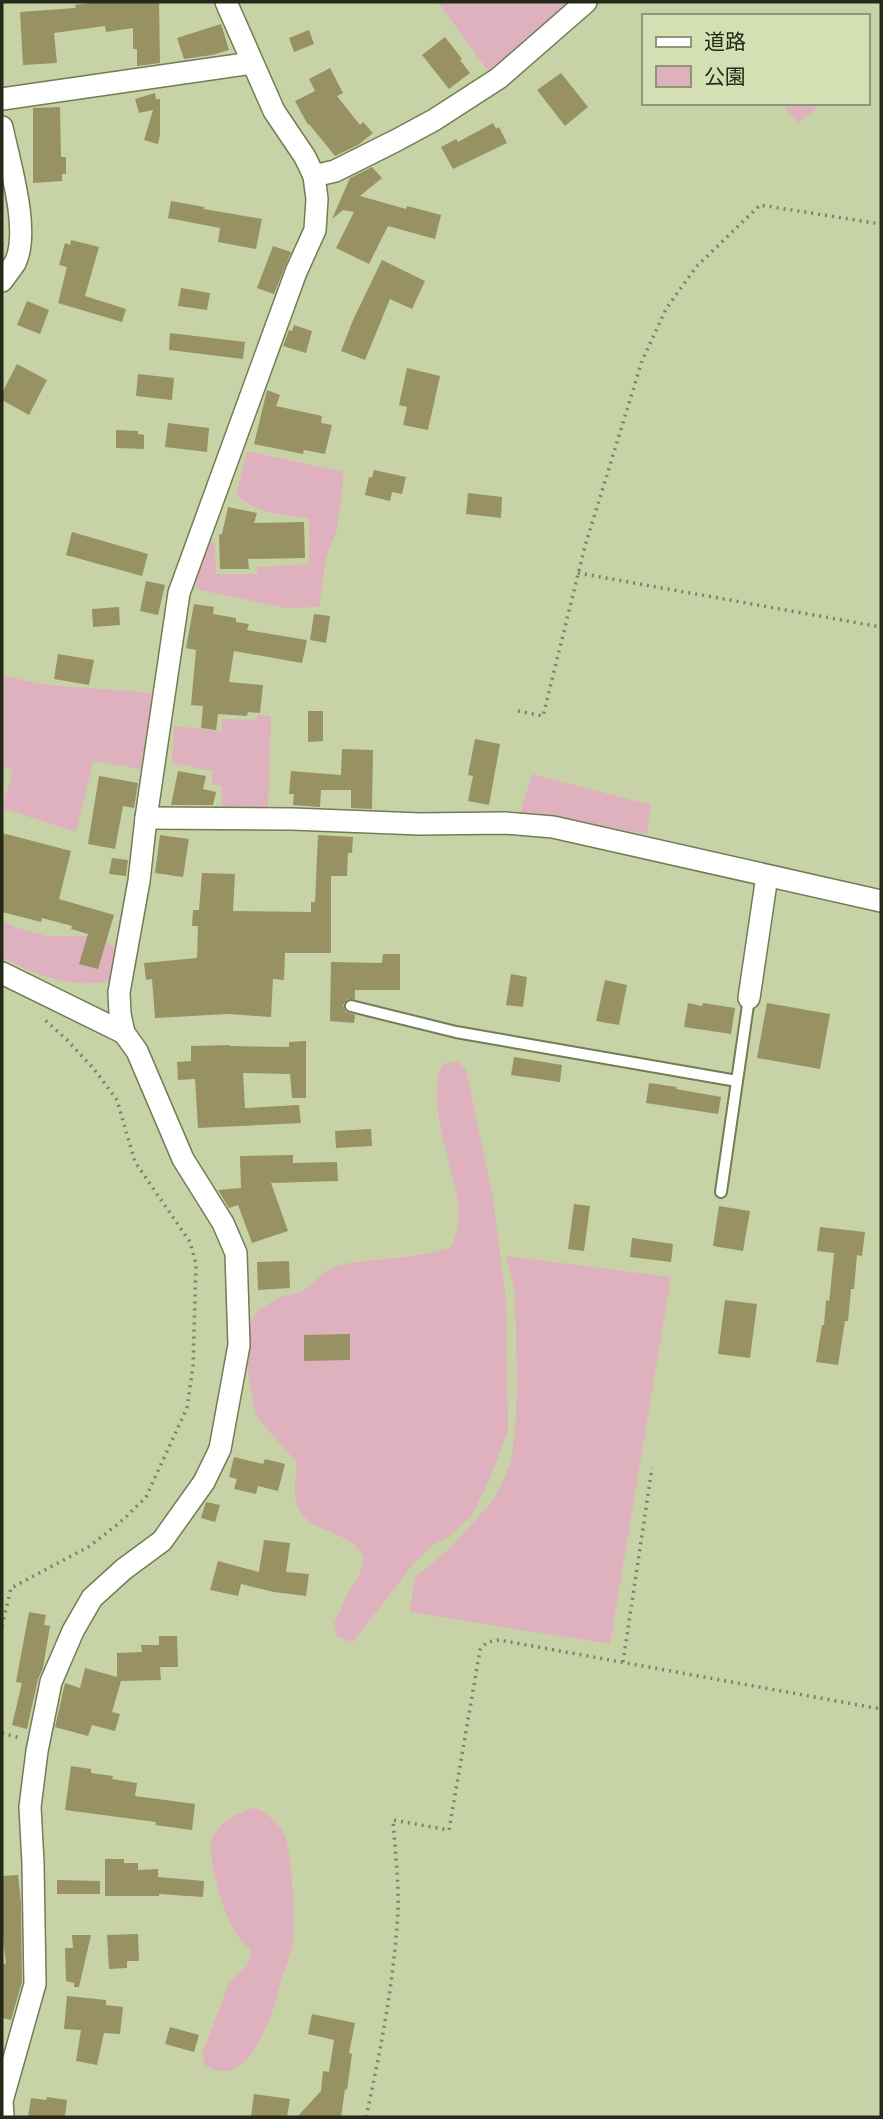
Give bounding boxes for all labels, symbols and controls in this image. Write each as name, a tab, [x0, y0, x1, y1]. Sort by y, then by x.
legend	[642, 14, 869, 105]
text: 道路	[704, 27, 746, 56]
text: 公園	[704, 62, 746, 91]

